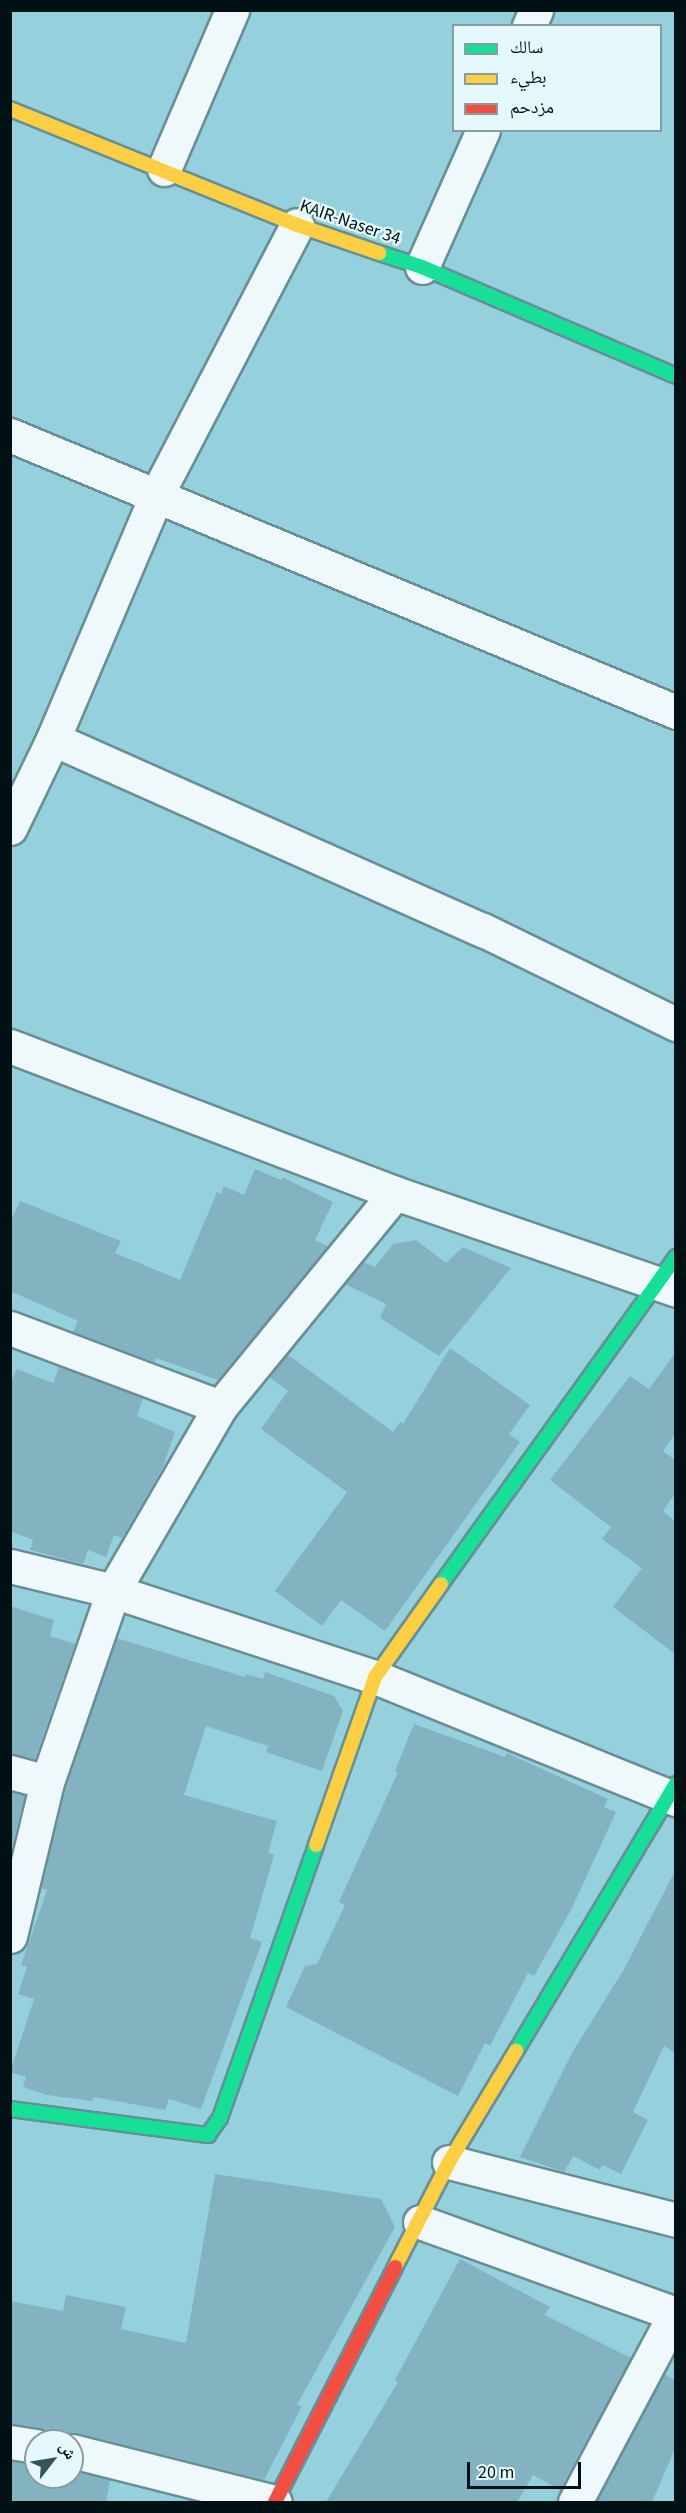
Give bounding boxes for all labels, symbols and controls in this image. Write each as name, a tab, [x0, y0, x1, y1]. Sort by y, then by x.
legend	[452, 24, 662, 132]
text: سالك	[510, 35, 543, 60]
text: بطيء	[510, 65, 547, 90]
text: مزدحم	[510, 95, 554, 120]
street label: KAIR-Naser 34	[297, 196, 403, 250]
north arrow	[24, 2429, 84, 2489]
text: ش	[54, 2438, 82, 2464]
scale bar	[470, 2450, 584, 2488]
text: 20 m	[478, 2460, 514, 2485]

